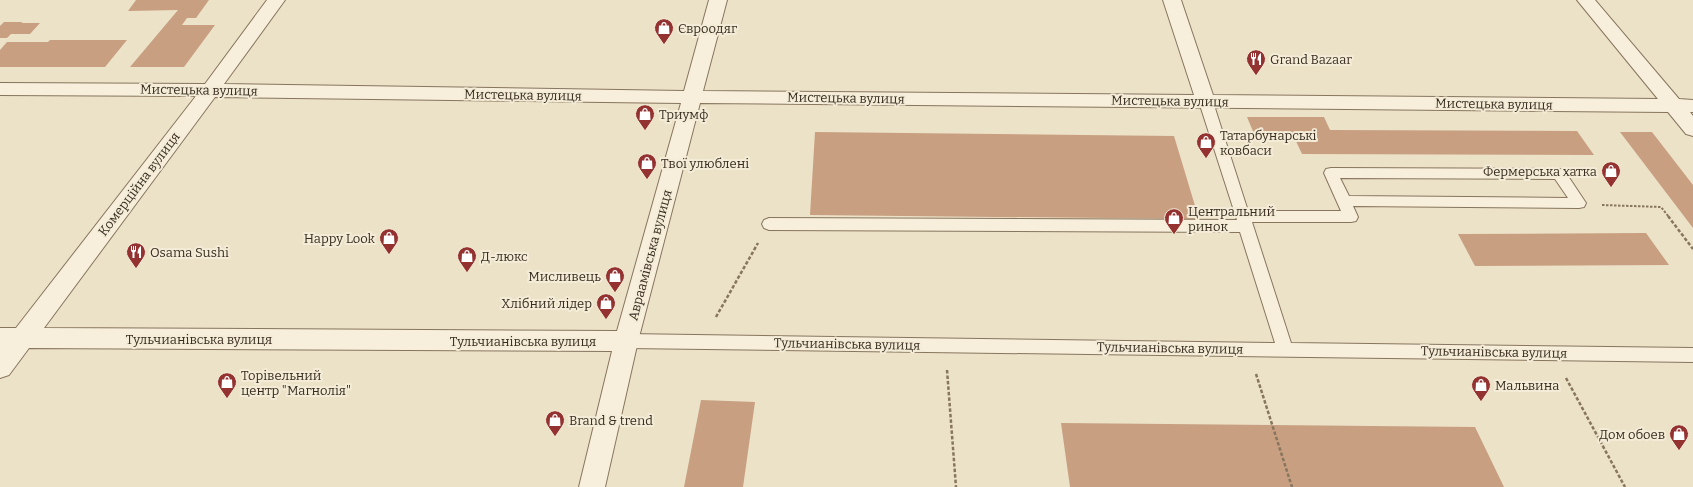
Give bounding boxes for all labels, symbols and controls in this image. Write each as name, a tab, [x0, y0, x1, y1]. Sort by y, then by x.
shop icon: Євроодяг	[653, 17, 675, 45]
place label: Євроодяг	[678, 21, 737, 36]
restaurant icon: Grand Bazaar	[1245, 48, 1267, 76]
place label: Grand Bazaar	[1270, 52, 1352, 67]
street label: Мистецька вулиця	[140, 81, 258, 99]
street label: Мистецька вулиця	[464, 86, 582, 104]
street label: Мистецька вулиця	[787, 89, 905, 107]
street label: Мистецька вулиця	[1111, 92, 1229, 110]
street label: Мистецька вулиця	[1435, 95, 1553, 113]
shop icon: Триумф	[634, 103, 656, 131]
place label: Триумф	[659, 107, 708, 122]
place label: Татарбунарські ковбаси	[1220, 128, 1317, 158]
street label: Комерційна вулиця	[95, 129, 183, 239]
shop icon: Татарбунарські ковбаси	[1195, 131, 1217, 159]
shop icon: Твої улюблені	[636, 152, 658, 180]
place label: Твої улюблені	[661, 156, 749, 171]
shop icon: Фермерська хатка	[1600, 160, 1622, 188]
place label: Фермерська хатка	[1483, 164, 1597, 179]
street label: Авраамівська вулиця	[625, 188, 675, 322]
place label: Центральний ринок	[1188, 204, 1276, 234]
shop icon: Центральний ринок	[1163, 207, 1185, 235]
shop icon: Happy Look	[378, 227, 400, 255]
place label: Happy Look	[304, 231, 376, 246]
restaurant icon: Osama Sushi	[125, 241, 147, 269]
place label: Osama Sushi	[150, 245, 229, 260]
shop icon: Д-люкс	[456, 245, 478, 273]
place label: Д-люкс	[481, 249, 528, 264]
shop icon: Мисливець	[604, 265, 626, 293]
place label: Мисливець	[528, 269, 601, 284]
shop icon: Хлібний лідер	[595, 292, 617, 320]
place label: Хлібний лідер	[501, 296, 592, 311]
street label: Тульчианівська вулиця	[126, 332, 272, 347]
street label: Тульчианівська вулиця	[450, 334, 596, 349]
street label: Тульчианівська вулиця	[774, 335, 920, 353]
street label: Тульчианівська вулиця	[1097, 339, 1243, 357]
street label: Тульчианівська вулиця	[1421, 343, 1567, 361]
place label: Торівeльний центр "Магнолія"	[241, 368, 351, 398]
shop icon: Торівeльний центр "Магнолія"	[216, 371, 238, 399]
shop icon: Мальвина	[1470, 374, 1492, 402]
place label: Мальвина	[1495, 378, 1559, 393]
shop icon: Brand & trend	[544, 409, 566, 437]
place label: Brand & trend	[569, 413, 653, 428]
shop icon: Дом обоев	[1668, 423, 1690, 451]
place label: Дом обоев	[1599, 427, 1665, 442]

